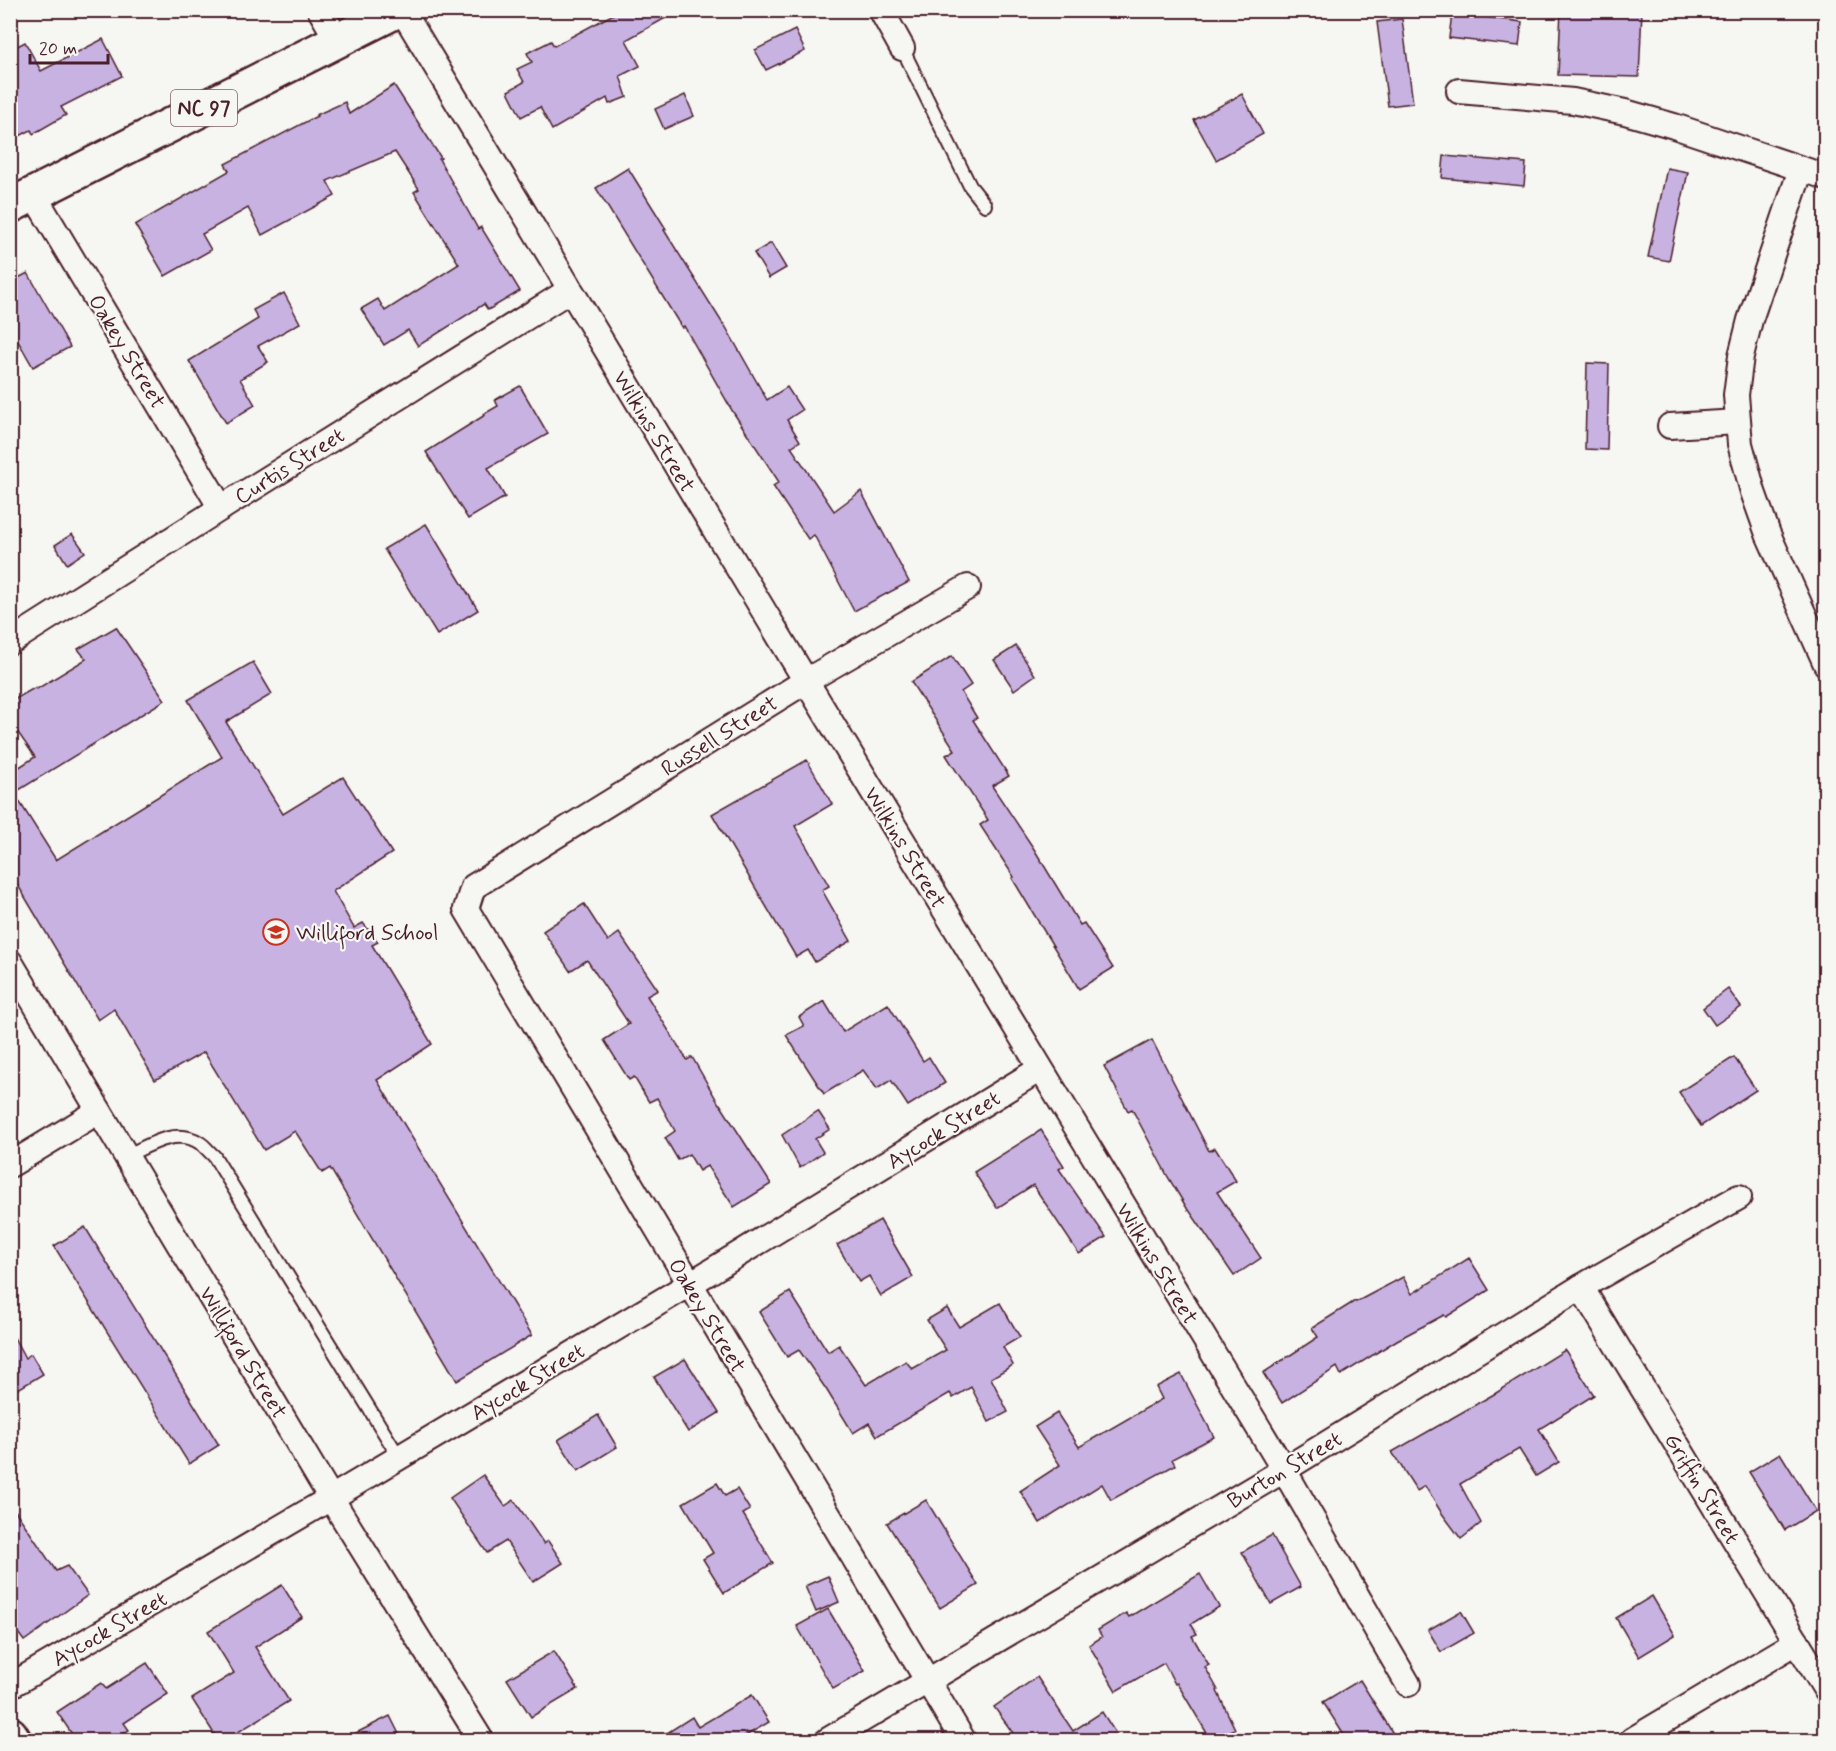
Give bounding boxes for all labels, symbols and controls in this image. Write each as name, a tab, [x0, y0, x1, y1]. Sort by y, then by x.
scale bar	[30, 27, 108, 65]
text: 20 m	[39, 37, 77, 61]
road number: NC 97	[171, 90, 237, 126]
street label: Oakey Street	[81, 290, 171, 414]
street label: Wilkins Street	[606, 366, 701, 498]
street label: Curtis Street	[230, 422, 350, 512]
street label: Russell Street	[656, 690, 784, 784]
street label: Wilkins Street	[857, 782, 952, 914]
school or university icon: Williford School	[261, 917, 291, 947]
place label: Williford School	[296, 920, 438, 950]
street label: Aycock Street	[882, 1085, 1006, 1177]
street label: Wilkins Street	[1109, 1198, 1204, 1330]
street label: Oakey Street	[661, 1254, 751, 1378]
street label: Williford Street	[190, 1282, 293, 1425]
street label: Aycock Street	[466, 1338, 590, 1428]
street label: Burton Street	[1223, 1426, 1347, 1516]
street label: Griffin Street	[1657, 1428, 1745, 1550]
street label: Aycock Street	[47, 1586, 173, 1674]

